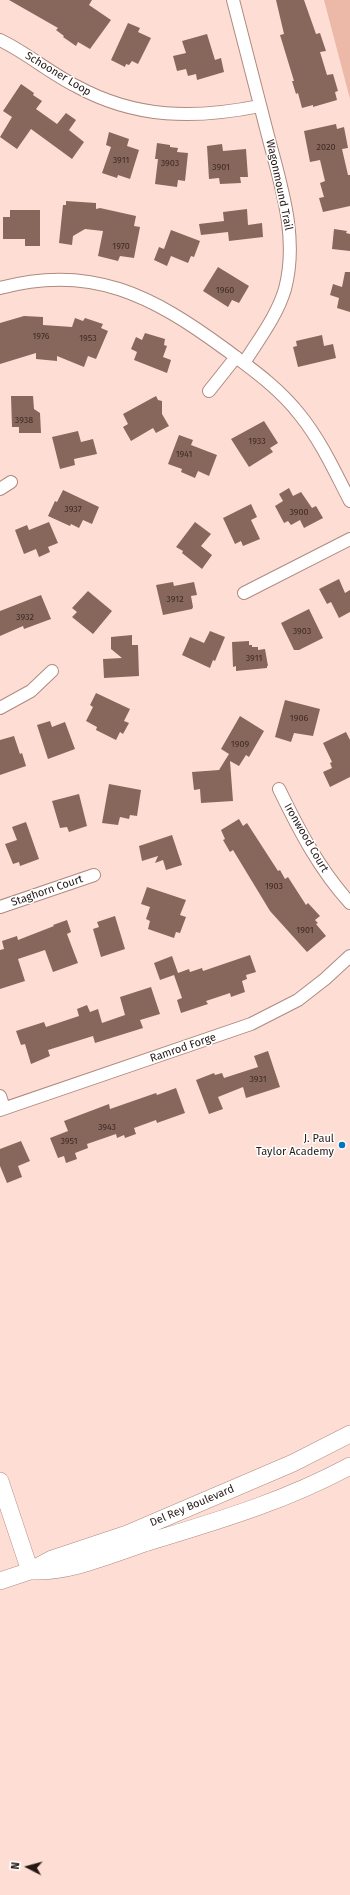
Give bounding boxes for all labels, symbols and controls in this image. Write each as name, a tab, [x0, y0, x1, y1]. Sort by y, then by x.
street label: Schooner Loop	[23, 49, 93, 99]
street label: Wagonmound Trail	[263, 138, 295, 232]
house number: 2020	[317, 142, 335, 152]
house number: 3911	[113, 155, 129, 165]
house number: 3903	[161, 158, 179, 168]
house number: 3901	[212, 162, 230, 172]
house number: 1970	[112, 241, 130, 251]
house number: 1960	[216, 285, 234, 295]
house number: 1976	[32, 331, 50, 341]
house number: 1953	[79, 333, 97, 343]
house number: 3938	[15, 415, 33, 425]
house number: 1933	[248, 436, 266, 446]
house number: 1941	[176, 449, 192, 459]
house number: 3937	[64, 504, 82, 514]
house number: 3900	[289, 507, 309, 517]
house number: 3912	[166, 594, 184, 604]
house number: 3932	[16, 612, 34, 622]
house number: 3903	[293, 626, 311, 636]
house number: 3911	[246, 653, 262, 663]
house number: 1906	[290, 713, 308, 723]
house number: 1909	[231, 739, 249, 749]
street label: Ironwood Court	[281, 801, 331, 875]
street label: Staghorn Court	[9, 873, 85, 909]
house number: 1903	[265, 881, 283, 891]
house number: 1901	[296, 925, 314, 935]
street label: Ramrod Forge	[148, 1031, 218, 1065]
house number: 3931	[249, 1074, 267, 1084]
house number: 3943	[98, 1122, 116, 1132]
place label: J. Paul Taylor Academy	[256, 1132, 334, 1158]
house number: 3951	[60, 1136, 78, 1146]
marker: J. Paul Taylor Academy	[337, 1140, 347, 1150]
street label: Del Rey Boulevard	[148, 1482, 236, 1530]
north arrow	[8, 1847, 48, 1887]
text: N	[9, 1861, 22, 1870]

